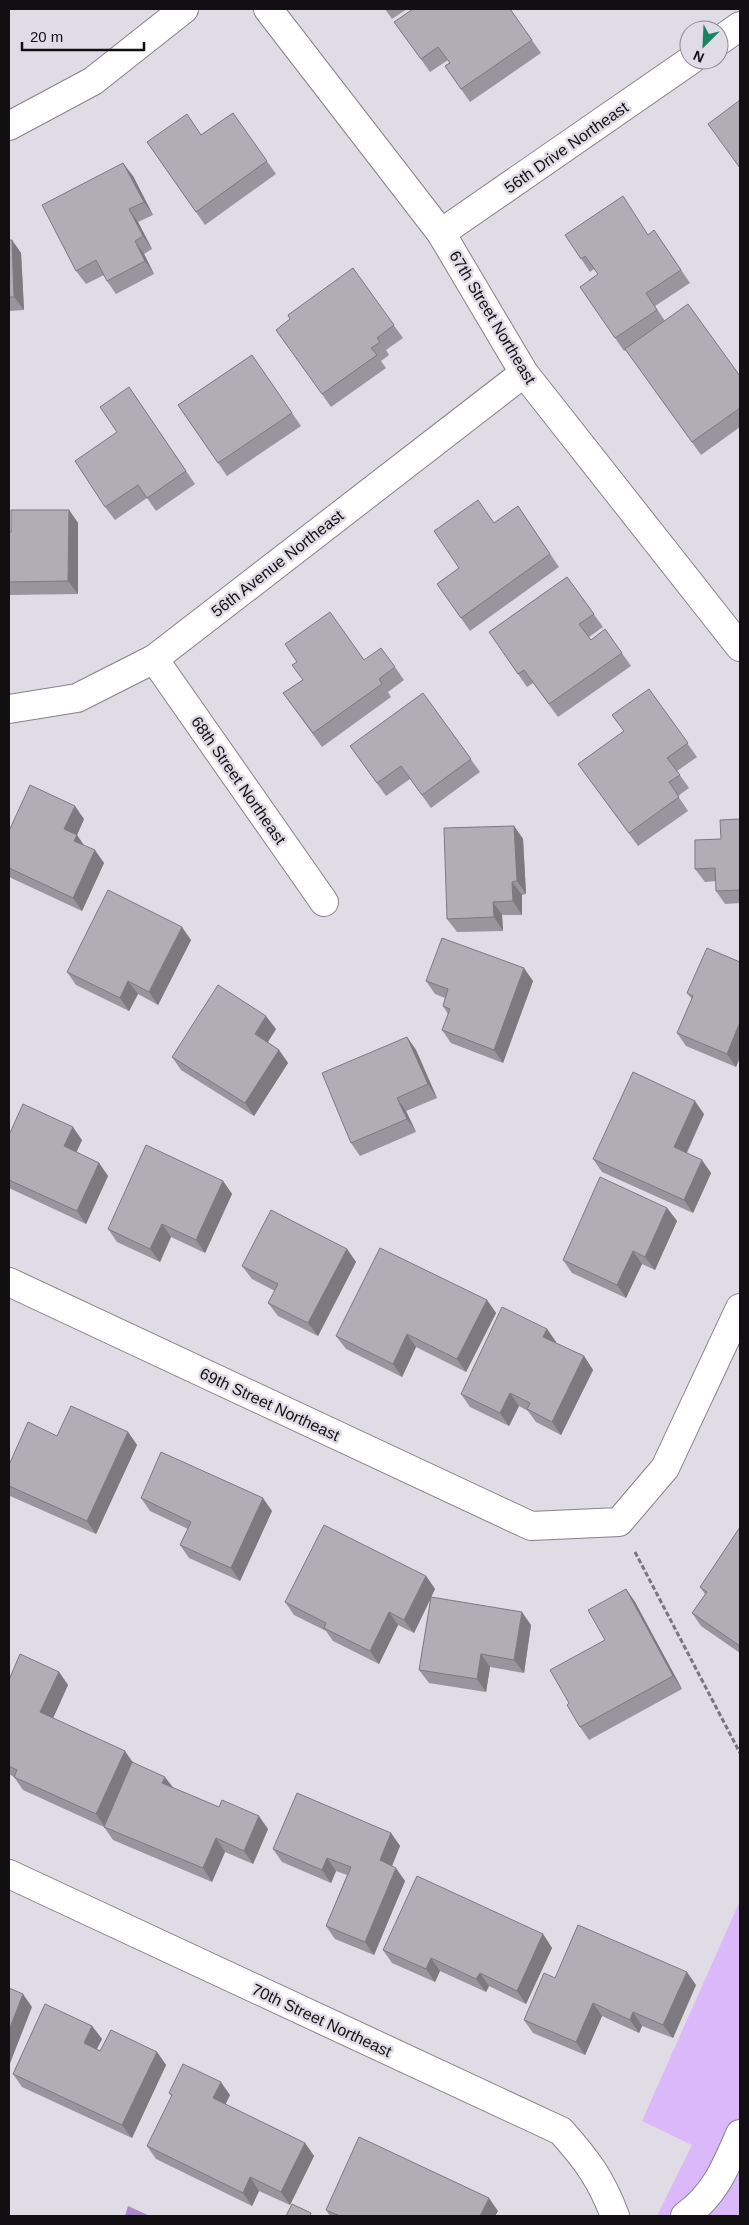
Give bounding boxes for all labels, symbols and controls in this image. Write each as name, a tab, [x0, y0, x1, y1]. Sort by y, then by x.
scale bar	[22, 20, 145, 52]
north arrow	[679, 20, 729, 70]
text: 20 m	[30, 28, 63, 45]
text: N	[691, 48, 707, 66]
street label: 56th Drive Northeast	[501, 98, 632, 196]
street label: 67th Street Northeast	[446, 248, 539, 387]
street label: 56th Avenue Northeast	[208, 506, 347, 620]
street label: 68th Street Northeast	[188, 713, 289, 848]
street label: 69th Street Northeast	[197, 1365, 343, 1445]
street label: 70th Street Northeast	[249, 1981, 395, 2061]

